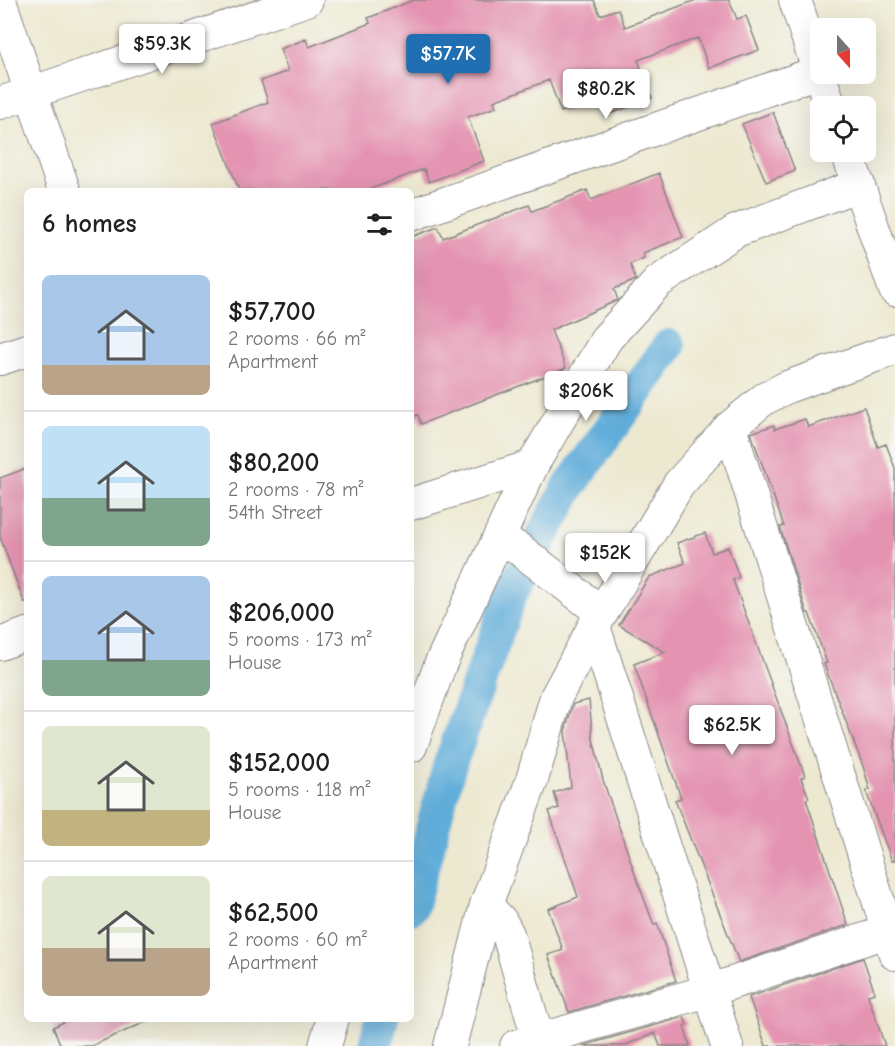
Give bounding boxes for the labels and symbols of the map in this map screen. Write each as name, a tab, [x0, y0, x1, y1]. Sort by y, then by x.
north arrow	[810, 18, 876, 84]
pin: $59.3K	[113, 24, 211, 75]
pin: $57.7K	[399, 34, 497, 85]
pin: $80.2K	[557, 69, 655, 120]
pin: $206K	[544, 371, 628, 422]
pin: $152K	[563, 533, 647, 584]
pin: $62.5K	[683, 705, 781, 756]

